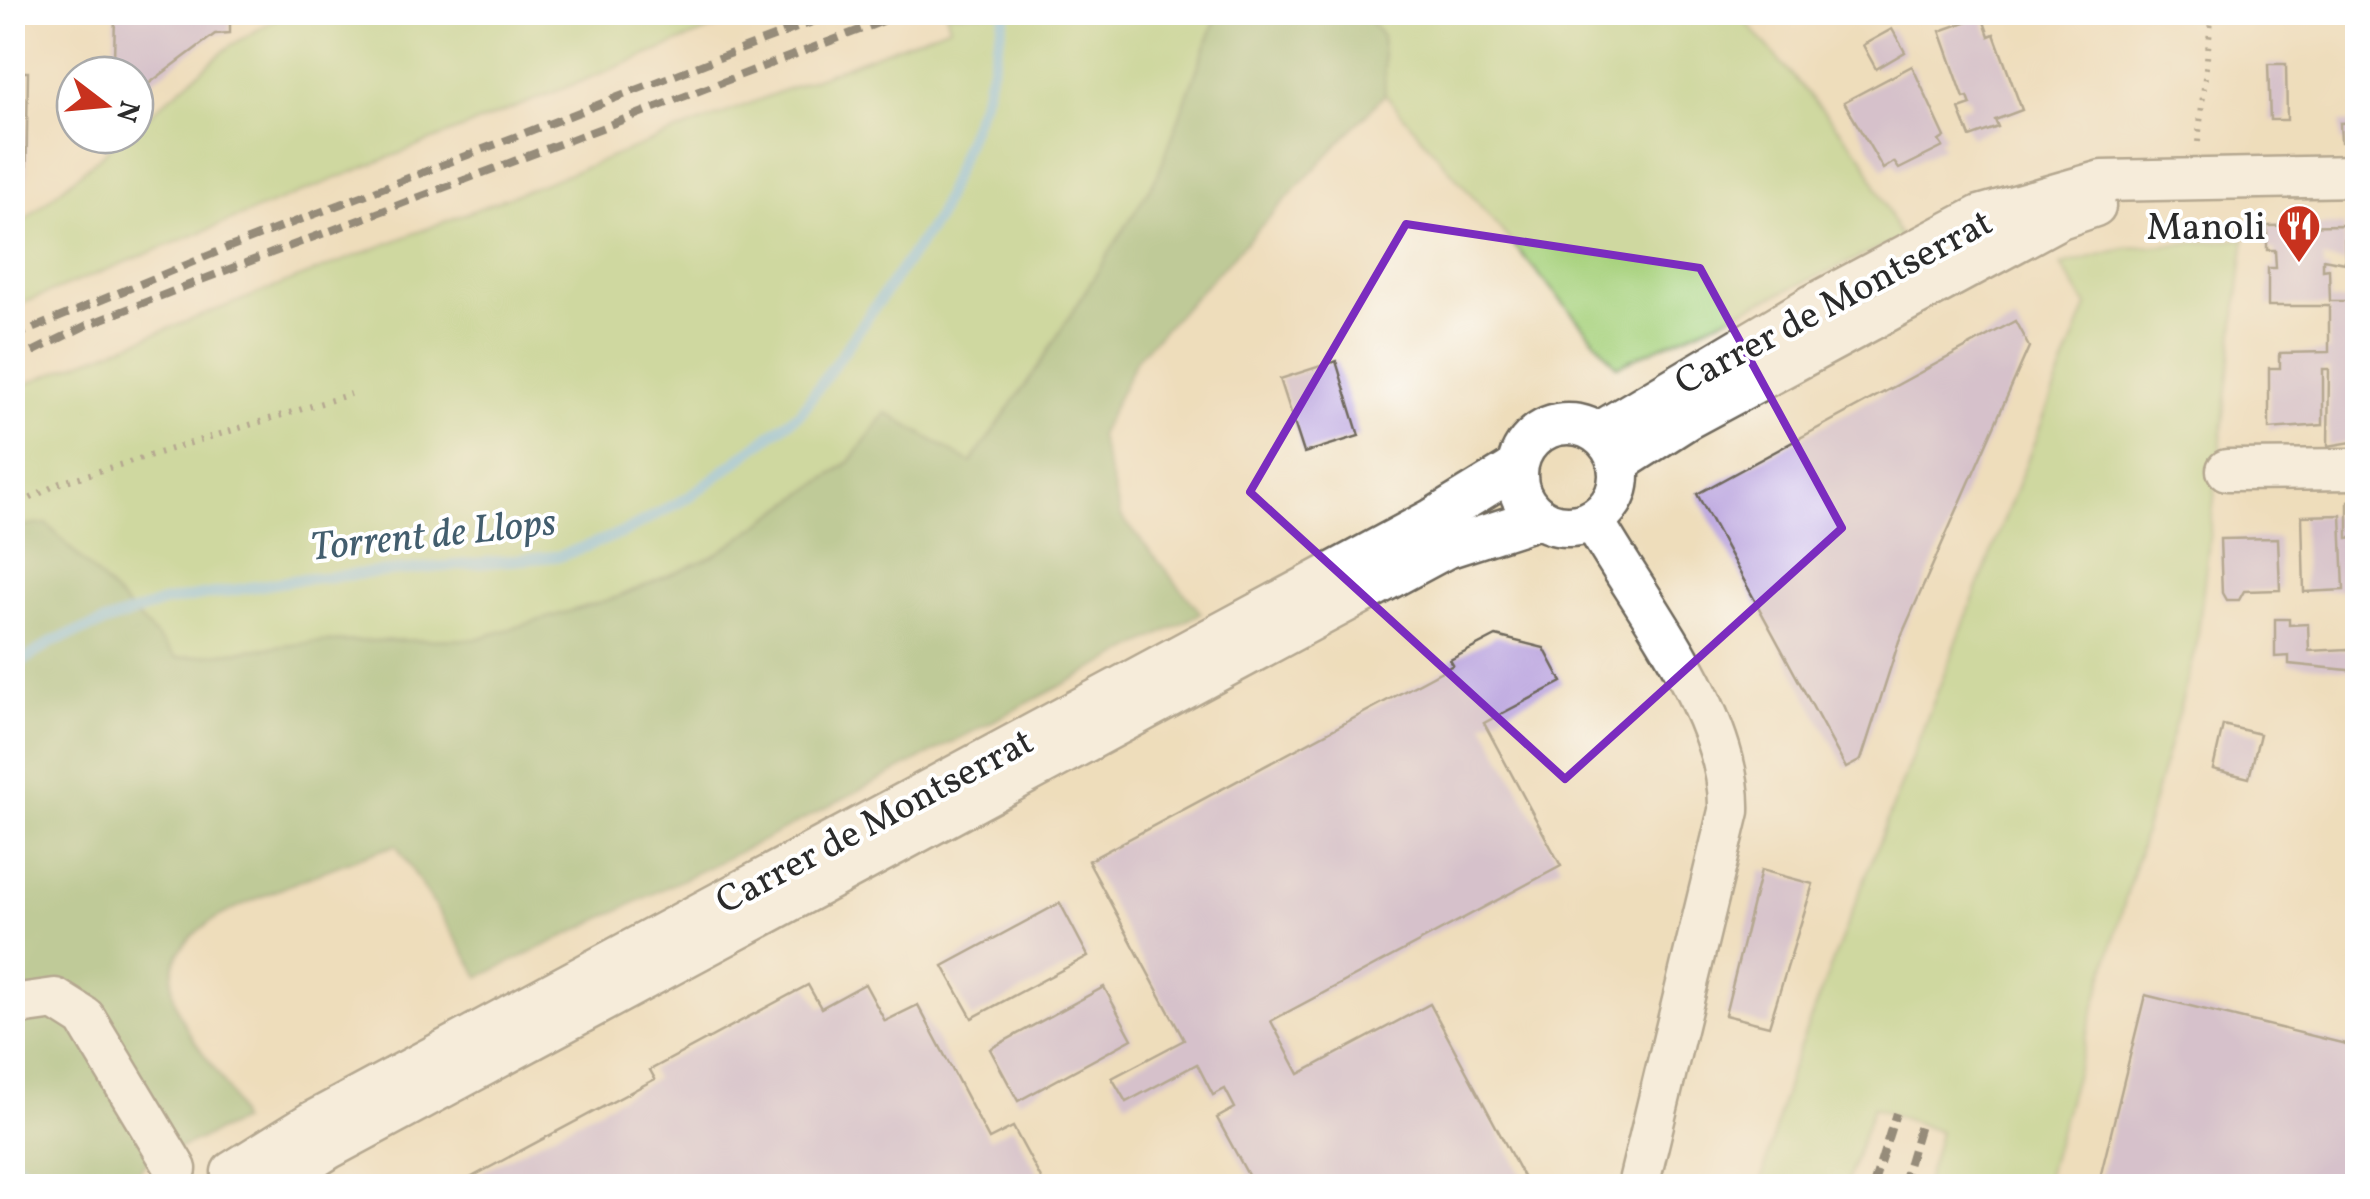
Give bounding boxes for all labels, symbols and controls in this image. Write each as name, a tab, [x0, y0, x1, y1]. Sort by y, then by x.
north arrow	[55, 55, 155, 155]
text: N	[105, 96, 148, 126]
street label: Carrer de Montserrat	[1666, 198, 2003, 410]
place label: Manoli	[2146, 203, 2266, 256]
restaurant icon: Manoli	[2276, 203, 2322, 264]
water label: Torrent de Llops	[308, 496, 559, 578]
street label: Carrer de Montserrat	[707, 717, 1044, 929]

